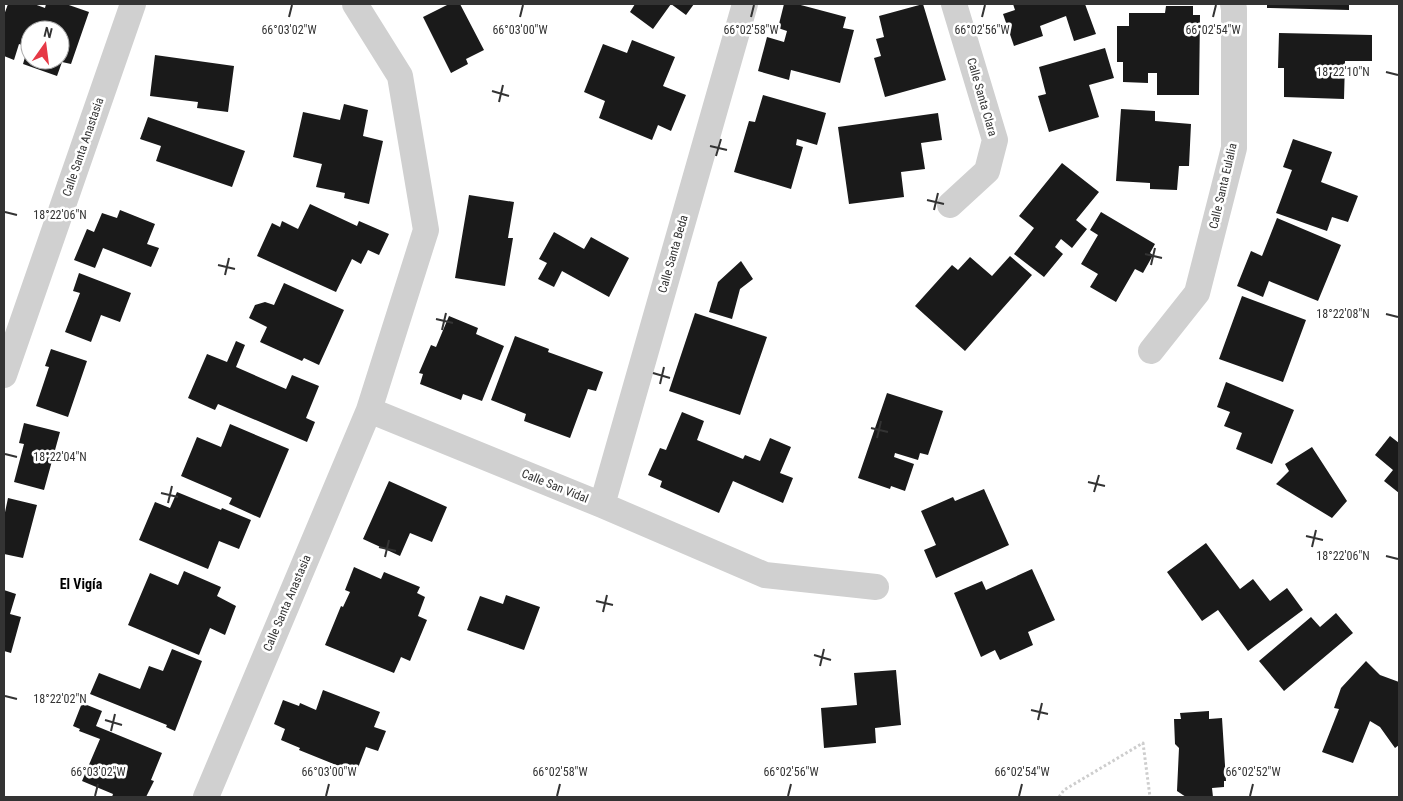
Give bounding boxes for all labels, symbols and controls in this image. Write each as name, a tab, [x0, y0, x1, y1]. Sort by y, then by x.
north arrow	[20, 20, 70, 70]
text: 66°03'02"W	[261, 23, 317, 37]
text: 66°03'00"W	[492, 23, 548, 37]
text: 66°02'58"W	[723, 23, 779, 37]
text: 66°02'56"W	[954, 23, 1010, 37]
text: 66°02'54"W	[1185, 23, 1241, 37]
text: N	[42, 24, 54, 41]
street label: Calle Santa Clara	[964, 56, 1000, 138]
text: 18°22'10"N	[1316, 65, 1370, 79]
street label: Calle Santa Anastasia	[60, 96, 107, 198]
street label: Calle Santa Eulalia	[1206, 141, 1240, 230]
text: 18°22'06"N	[33, 208, 87, 222]
street label: Calle Santa Beda	[655, 213, 691, 294]
text: 18°22'08"N	[1316, 307, 1370, 321]
text: 18°22'04"N	[33, 450, 87, 464]
street label: Calle San Vidal	[519, 466, 591, 506]
text: 18°22'06"N	[1316, 549, 1370, 563]
street label: Calle Santa Anastasia	[260, 552, 314, 653]
district label: El Vigía	[60, 576, 103, 592]
text: 18°22'02"N	[33, 692, 87, 706]
text: 66°03'02"W	[70, 765, 126, 779]
text: 66°03'00"W	[301, 765, 357, 779]
text: 66°02'58"W	[532, 765, 588, 779]
text: 66°02'56"W	[763, 765, 819, 779]
text: 66°02'54"W	[994, 765, 1050, 779]
text: 66°02'52"W	[1225, 765, 1281, 779]

